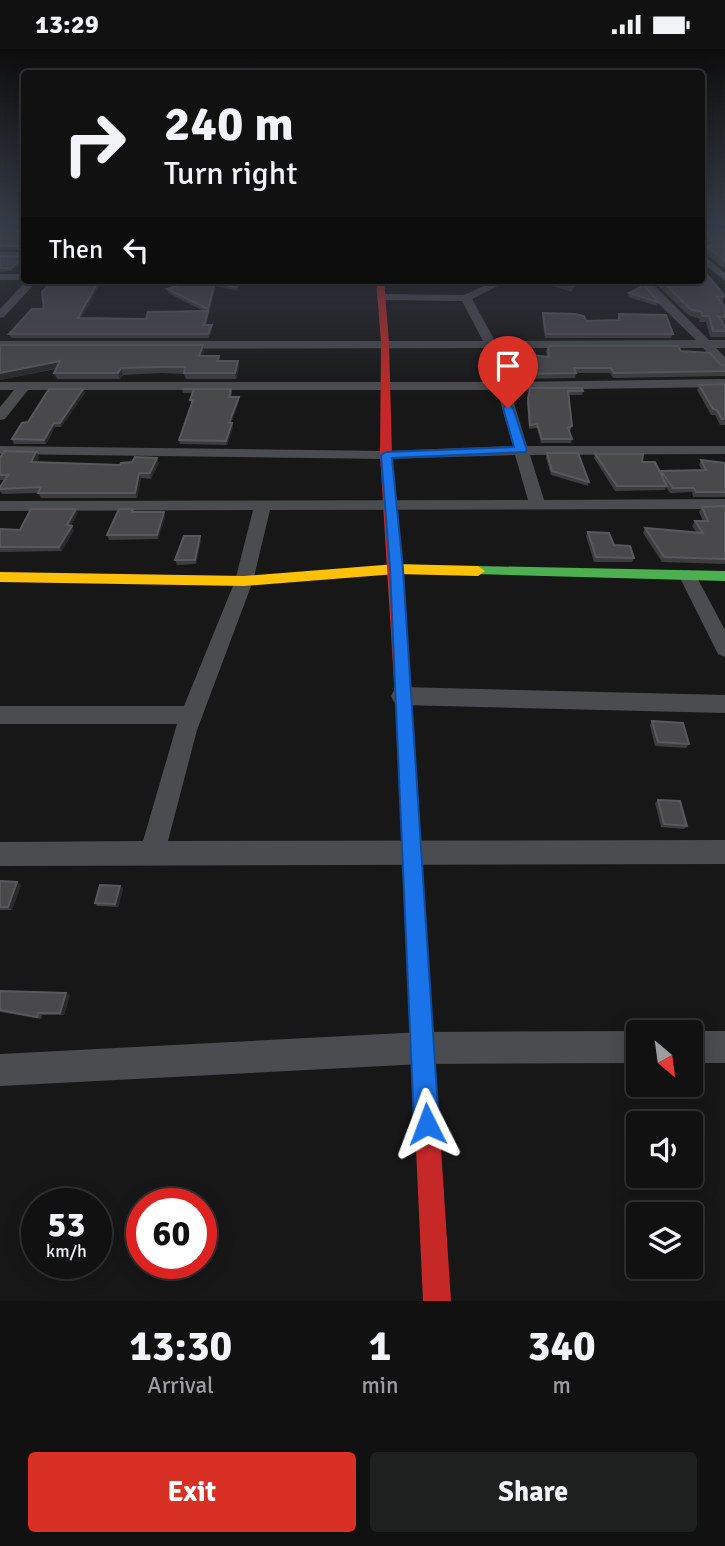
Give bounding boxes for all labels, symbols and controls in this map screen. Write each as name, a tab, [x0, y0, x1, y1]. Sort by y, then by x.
text: 13:29	[35, 9, 99, 41]
text: 240 m	[164, 94, 294, 154]
icon: right	[49, 98, 140, 189]
text: Turn right	[164, 154, 297, 193]
icon: left	[117, 231, 155, 269]
text: Then	[49, 234, 103, 266]
pin	[478, 336, 538, 408]
icon: arrive	[489, 347, 527, 385]
north arrow	[626, 1020, 704, 1097]
map controls	[626, 1020, 703, 1279]
position arrow	[390, 1087, 464, 1161]
button: sound	[626, 1111, 703, 1188]
speed limit sign: 60	[126, 1188, 217, 1279]
button: layers	[626, 1202, 703, 1279]
text: 53	[48, 1203, 85, 1246]
text: km/h	[46, 1240, 87, 1262]
text: 13:30	[129, 1321, 232, 1372]
text: 1	[369, 1321, 391, 1372]
text: 340	[528, 1321, 596, 1372]
text: Arrival	[148, 1371, 214, 1400]
text: min	[361, 1371, 399, 1400]
text: m	[553, 1371, 571, 1400]
button: Exit	[28, 1452, 356, 1532]
button: Share	[370, 1452, 697, 1532]

